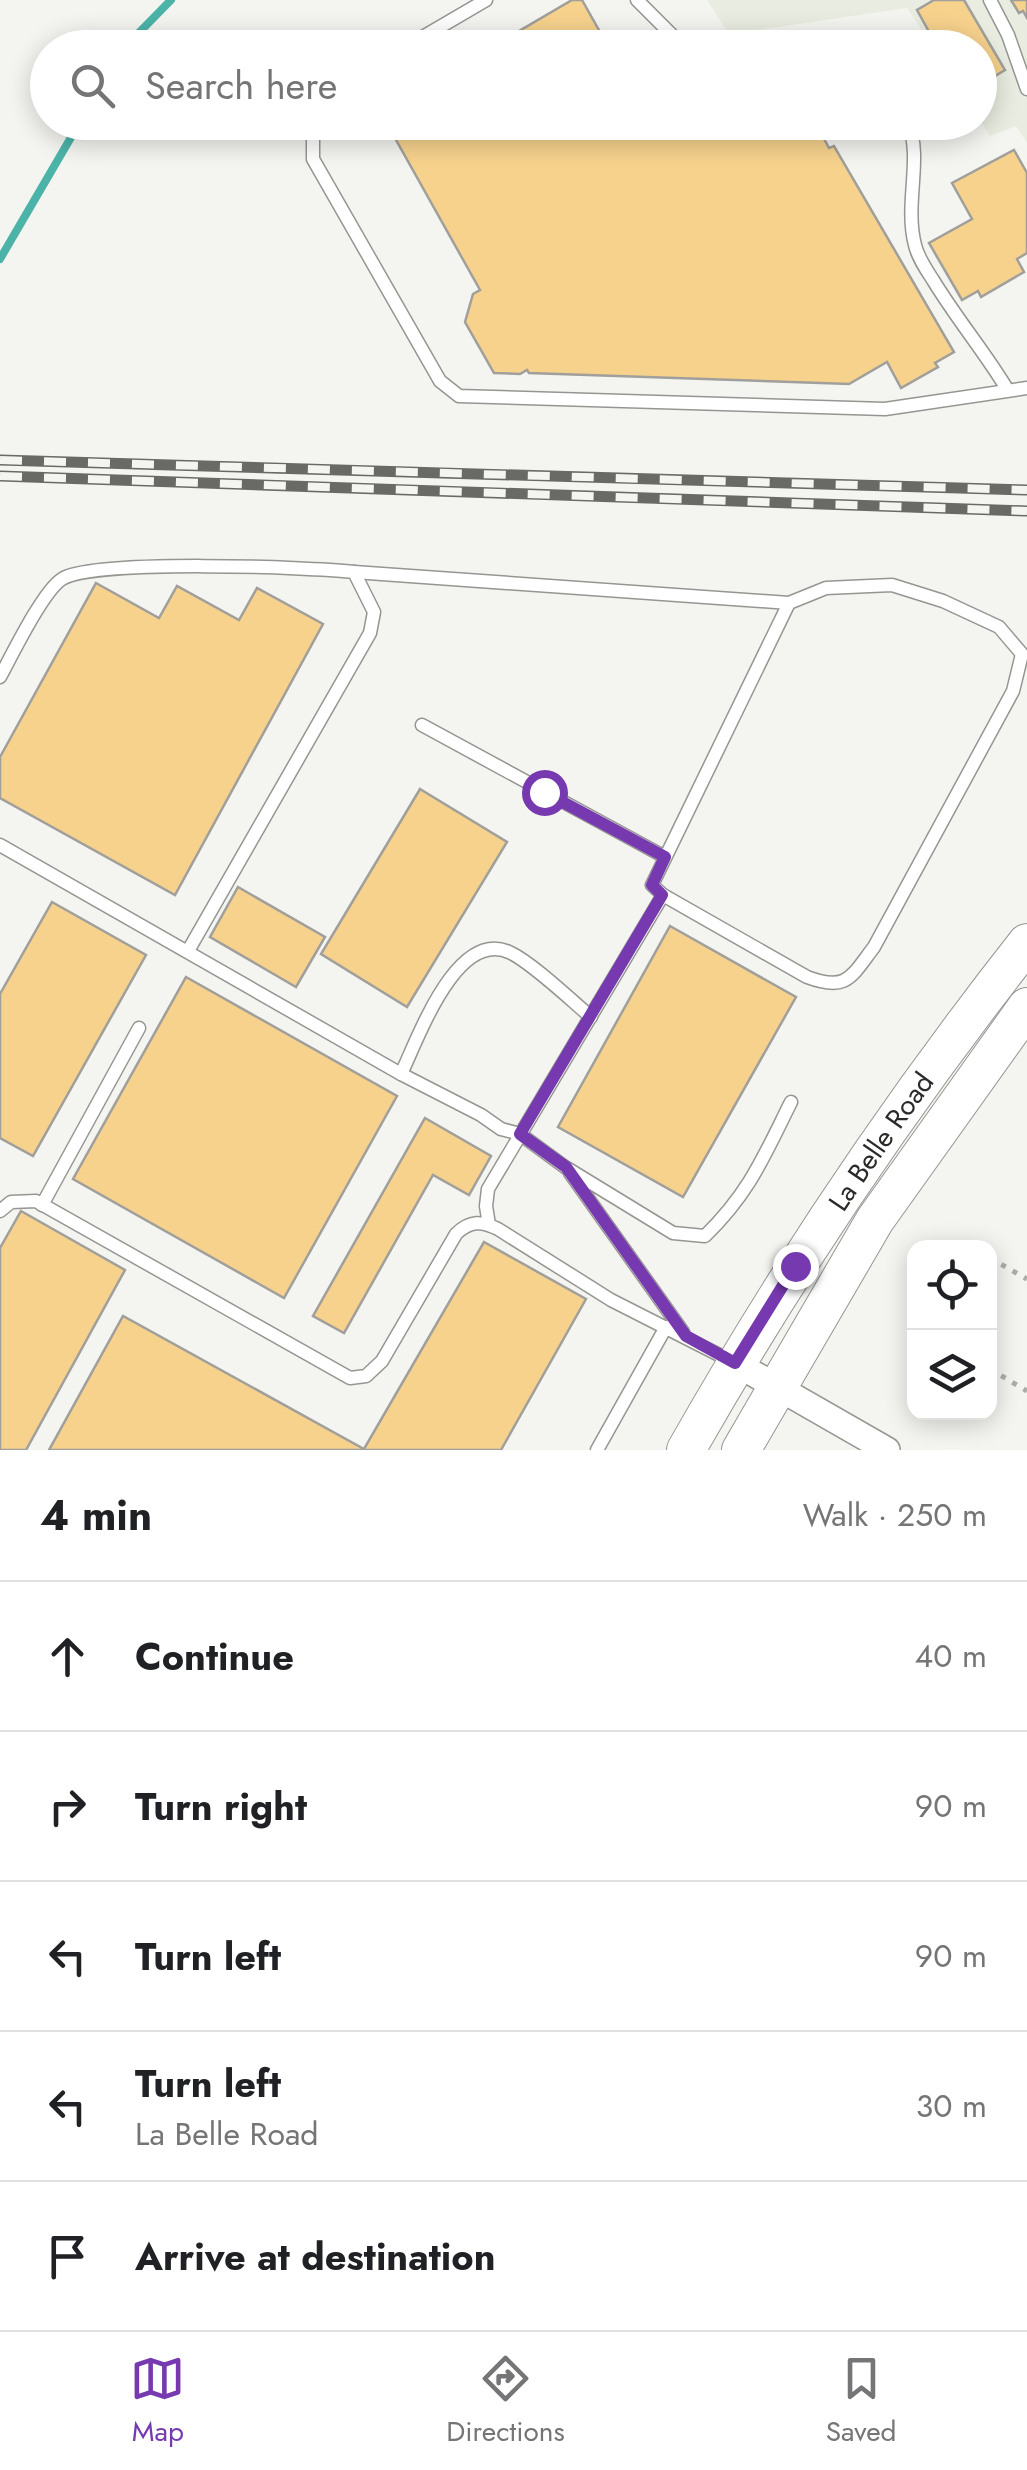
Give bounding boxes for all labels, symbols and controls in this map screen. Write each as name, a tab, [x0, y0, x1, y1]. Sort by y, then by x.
search box	[30, 30, 997, 140]
icon: search	[65, 58, 120, 113]
text: Search here	[145, 58, 337, 113]
route start	[522, 770, 568, 816]
street label: La Belle Road	[818, 1064, 943, 1219]
map controls	[907, 1240, 997, 1420]
button: locate	[907, 1240, 997, 1330]
route end	[773, 1244, 819, 1290]
button: layers	[907, 1330, 997, 1420]
text: 4 min	[40, 1485, 152, 1546]
text: Walk · 250 m	[803, 1492, 987, 1538]
icon: ahead	[40, 1629, 95, 1684]
text: Continue	[135, 1629, 294, 1684]
text: 40 m	[915, 1633, 987, 1679]
icon: right	[40, 1779, 95, 1834]
text: Turn right	[135, 1779, 307, 1834]
text: 90 m	[915, 1783, 987, 1829]
icon: left	[40, 1929, 95, 1984]
text: Turn left	[135, 1929, 281, 1984]
text: 90 m	[915, 1933, 987, 1979]
text: Turn left	[135, 2056, 281, 2111]
icon: left	[40, 2079, 95, 2134]
text: 30 m	[916, 2083, 987, 2129]
text: La Belle Road	[135, 2111, 319, 2157]
icon: arrive	[40, 2229, 95, 2284]
text: Arrive at destination	[135, 2229, 496, 2284]
tab: Map	[130, 2351, 185, 2452]
tab: Directions	[446, 2351, 565, 2452]
tab: Saved	[826, 2351, 897, 2452]

